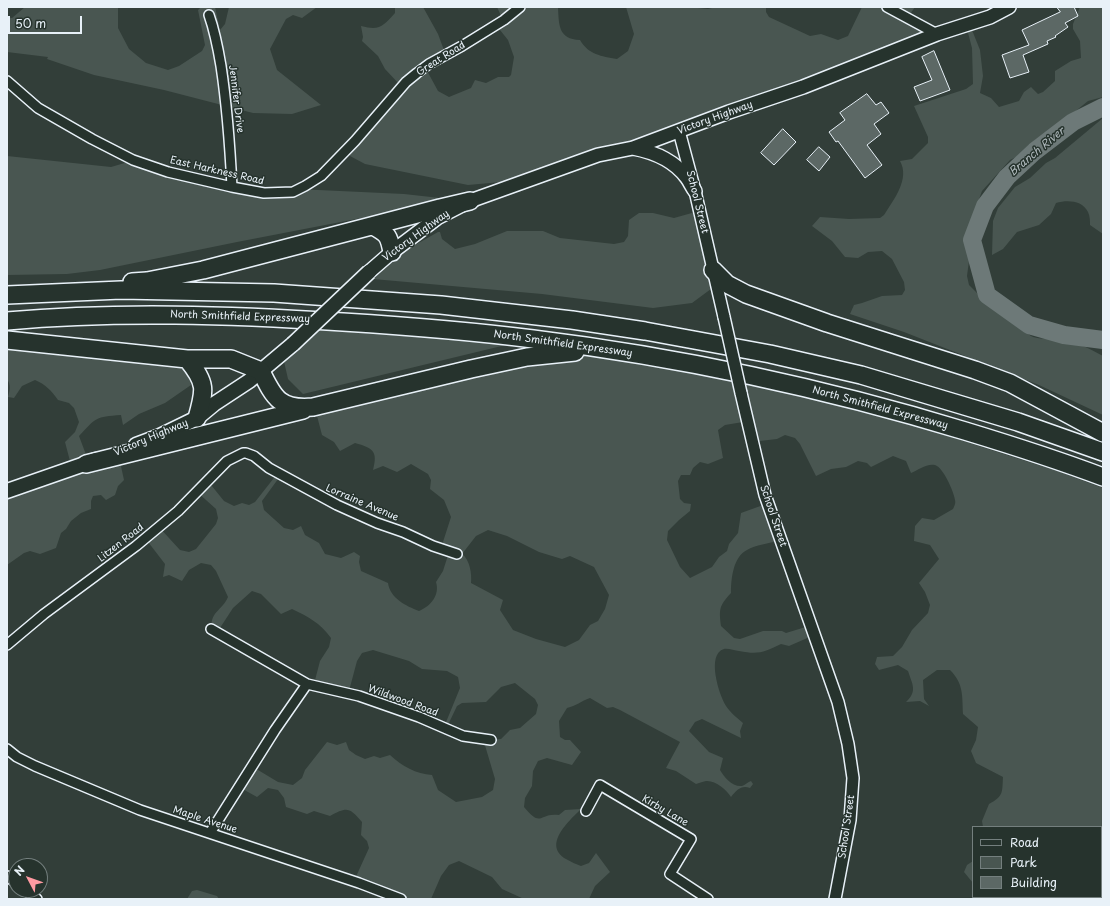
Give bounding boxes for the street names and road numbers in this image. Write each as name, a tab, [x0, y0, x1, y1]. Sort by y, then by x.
street label: Great Road	[414, 39, 468, 79]
street label: Jennifer Drive	[226, 64, 246, 134]
street label: Victory Highway	[676, 99, 754, 137]
street label: East Harkness Road	[169, 154, 265, 188]
street label: School Street	[683, 169, 711, 235]
street label: Victory Highway	[380, 208, 452, 264]
street label: North Smithfield Expressway	[170, 309, 310, 325]
street label: North Smithfield Expressway	[493, 328, 633, 360]
street label: North Smithfield Expressway	[811, 384, 949, 432]
street label: Victory Highway	[112, 417, 190, 459]
street label: Lorraine Avenue	[324, 482, 400, 524]
street label: School Street	[757, 484, 789, 548]
street label: Litzen Road	[96, 521, 146, 565]
street label: Wildwood Road	[366, 683, 440, 719]
street label: Kirby Lane	[640, 793, 690, 829]
street label: School Street	[837, 794, 857, 860]
street label: Maple Avenue	[171, 804, 239, 836]

